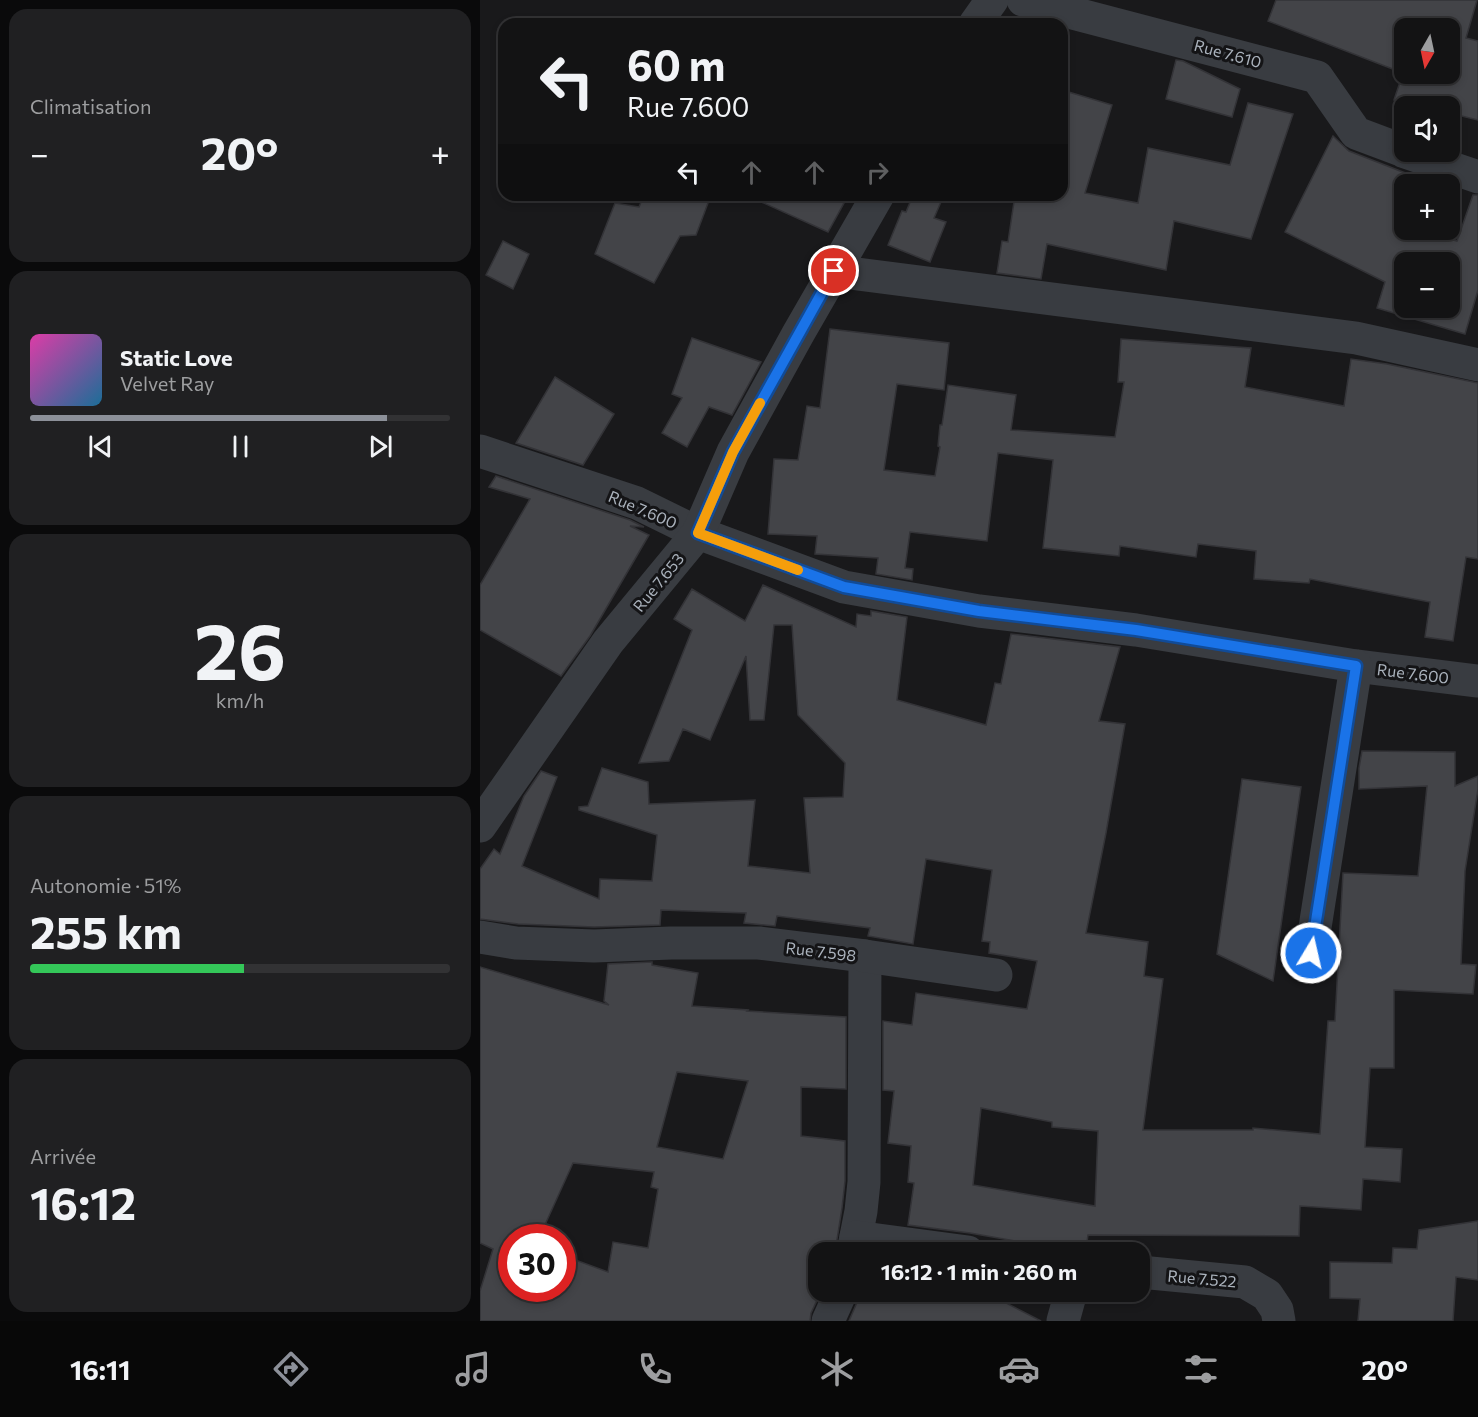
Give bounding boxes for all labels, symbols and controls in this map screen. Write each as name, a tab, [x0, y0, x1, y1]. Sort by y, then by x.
north arrow	[1394, 18, 1460, 84]
map controls	[1394, 18, 1460, 318]
street label: Rue 7.610	[1192, 35, 1264, 71]
text: 60 m	[627, 38, 726, 90]
icon: left	[528, 42, 606, 120]
text: Rue 7.600	[627, 90, 749, 123]
text: Climatisation	[30, 94, 151, 118]
button: sound	[1394, 96, 1460, 162]
text: 20°	[201, 124, 279, 179]
text: −	[30, 132, 49, 173]
text: +	[431, 132, 450, 173]
icon: left	[672, 156, 705, 189]
icon: ahead	[735, 156, 768, 189]
icon: ahead	[798, 156, 831, 189]
icon: right	[861, 156, 894, 189]
button: +	[1394, 174, 1460, 240]
pin	[808, 245, 859, 296]
button: −	[1394, 252, 1460, 318]
icon: arrive	[817, 254, 850, 287]
text: Static Love	[120, 344, 233, 371]
text: Velvet Ray	[120, 371, 214, 395]
icon: previous	[84, 430, 117, 463]
icon: pause	[224, 430, 257, 463]
icon: next	[364, 430, 397, 463]
street label: Rue 7.600	[606, 486, 680, 532]
street label: Rue 7.653	[629, 549, 687, 615]
text: 26	[194, 601, 286, 696]
street label: Rue 7.600	[1376, 659, 1450, 687]
text: km/h	[216, 688, 264, 712]
text: Autonomie · 51%	[30, 873, 181, 897]
text: 255 km	[30, 903, 182, 958]
position arrow	[1279, 921, 1343, 985]
street label: Rue 7.598	[785, 937, 857, 965]
text: Arrivée	[30, 1144, 96, 1168]
text: 16:12	[30, 1174, 136, 1229]
speed limit sign: 30	[498, 1224, 576, 1302]
text: 16:12 · 1 min · 260 m	[881, 1258, 1077, 1285]
street label: Rue 7.522	[1167, 1266, 1237, 1290]
icon: directions	[270, 1348, 312, 1390]
icon: music	[452, 1348, 494, 1390]
icon: phone	[634, 1348, 676, 1390]
icon: climate	[816, 1348, 858, 1390]
icon: car	[998, 1348, 1040, 1390]
icon: filters	[1180, 1348, 1222, 1390]
text: 16:11	[70, 1353, 130, 1386]
text: 20°	[1361, 1353, 1408, 1386]

